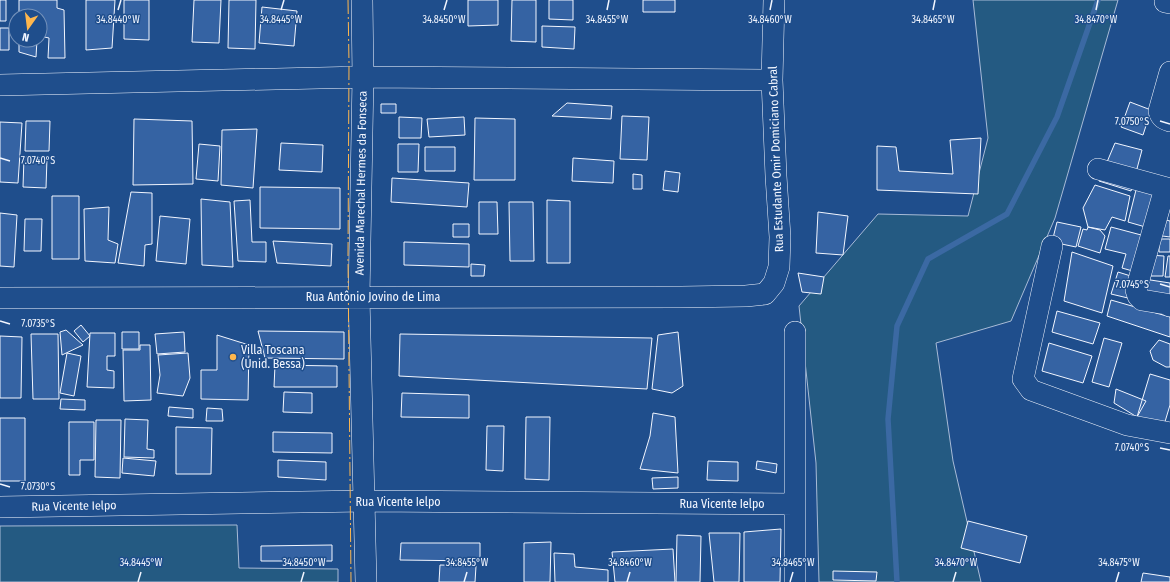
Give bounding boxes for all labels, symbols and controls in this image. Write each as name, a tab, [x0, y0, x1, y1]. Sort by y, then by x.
north arrow	[8, 8, 48, 48]
text: 34.8440°W	[96, 14, 140, 26]
text: 34.8445°W	[260, 14, 303, 26]
text: 34.8450°W	[422, 14, 466, 26]
text: 34.8455°W	[586, 14, 629, 26]
text: 34.8460°W	[748, 14, 792, 26]
text: 34.8465°W	[912, 14, 955, 26]
text: 34.8470°W	[1075, 14, 1118, 26]
text: N	[21, 30, 30, 44]
street label: Rua Estudante Omir Domiciano Cabral	[766, 66, 786, 252]
street label: Avenida Marechal Hermes da Fonseca	[352, 91, 370, 275]
text: 7.0750°S	[1115, 116, 1149, 128]
text: 7.0740°S	[21, 155, 55, 167]
text: 7.0745°S	[1115, 279, 1149, 291]
street label: Rua Antônio Jovino de Lima	[306, 290, 440, 304]
text: 7.0735°S	[21, 318, 55, 330]
place label: Villa Toscana (Unid. Bessa)	[241, 343, 305, 371]
marker: Villa Toscana (Unid. Bessa)	[228, 352, 238, 362]
text: 7.0740°S	[1115, 442, 1149, 454]
text: 7.0730°S	[21, 481, 55, 493]
street label: Rua Vicente Ielpo	[355, 495, 441, 509]
street label: Rua Vicente Ielpo	[679, 497, 765, 511]
street label: Rua Vicente Ielpo	[31, 498, 117, 514]
text: 34.8445°W	[120, 557, 163, 569]
text: 34.8450°W	[282, 557, 326, 569]
text: 34.8455°W	[446, 557, 489, 569]
text: 34.8460°W	[608, 557, 652, 569]
text: 34.8465°W	[772, 557, 815, 569]
text: 34.8470°W	[935, 557, 978, 569]
text: 34.8475°W	[1098, 557, 1140, 569]

